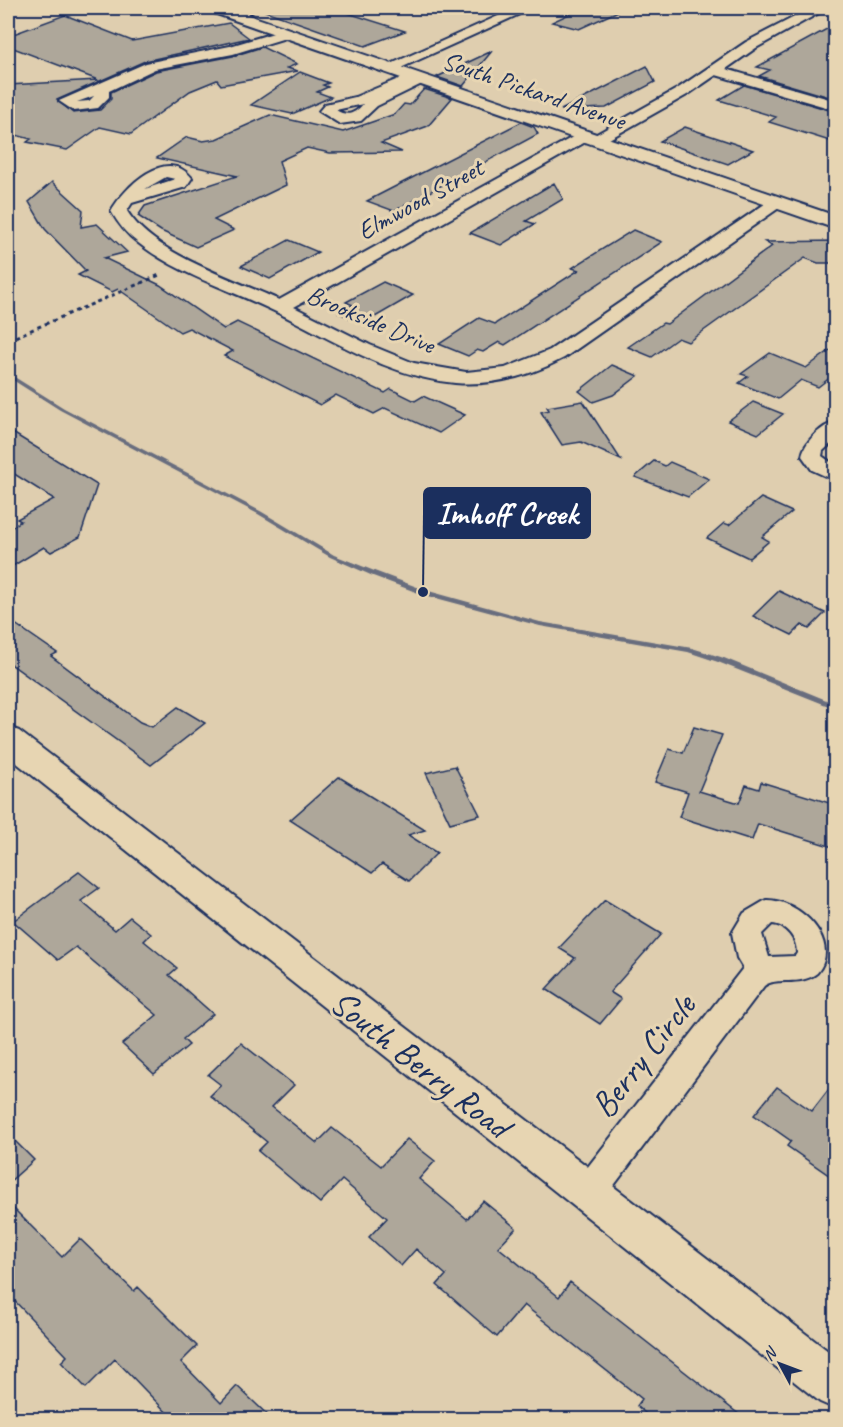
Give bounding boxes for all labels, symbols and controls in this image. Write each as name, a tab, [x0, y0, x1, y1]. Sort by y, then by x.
street label: South Pickard Avenue	[438, 44, 632, 138]
street label: Elmwood Street	[352, 150, 491, 247]
street label: Brookside Drive	[302, 278, 441, 362]
callout: Imhoff Creek	[424, 488, 590, 538]
text: Imhoff Creek	[436, 493, 581, 534]
street label: South Berry Road	[321, 979, 523, 1151]
street label: Berry Circle	[580, 983, 707, 1127]
north arrow	[750, 1334, 810, 1394]
text: N	[759, 1342, 782, 1365]

